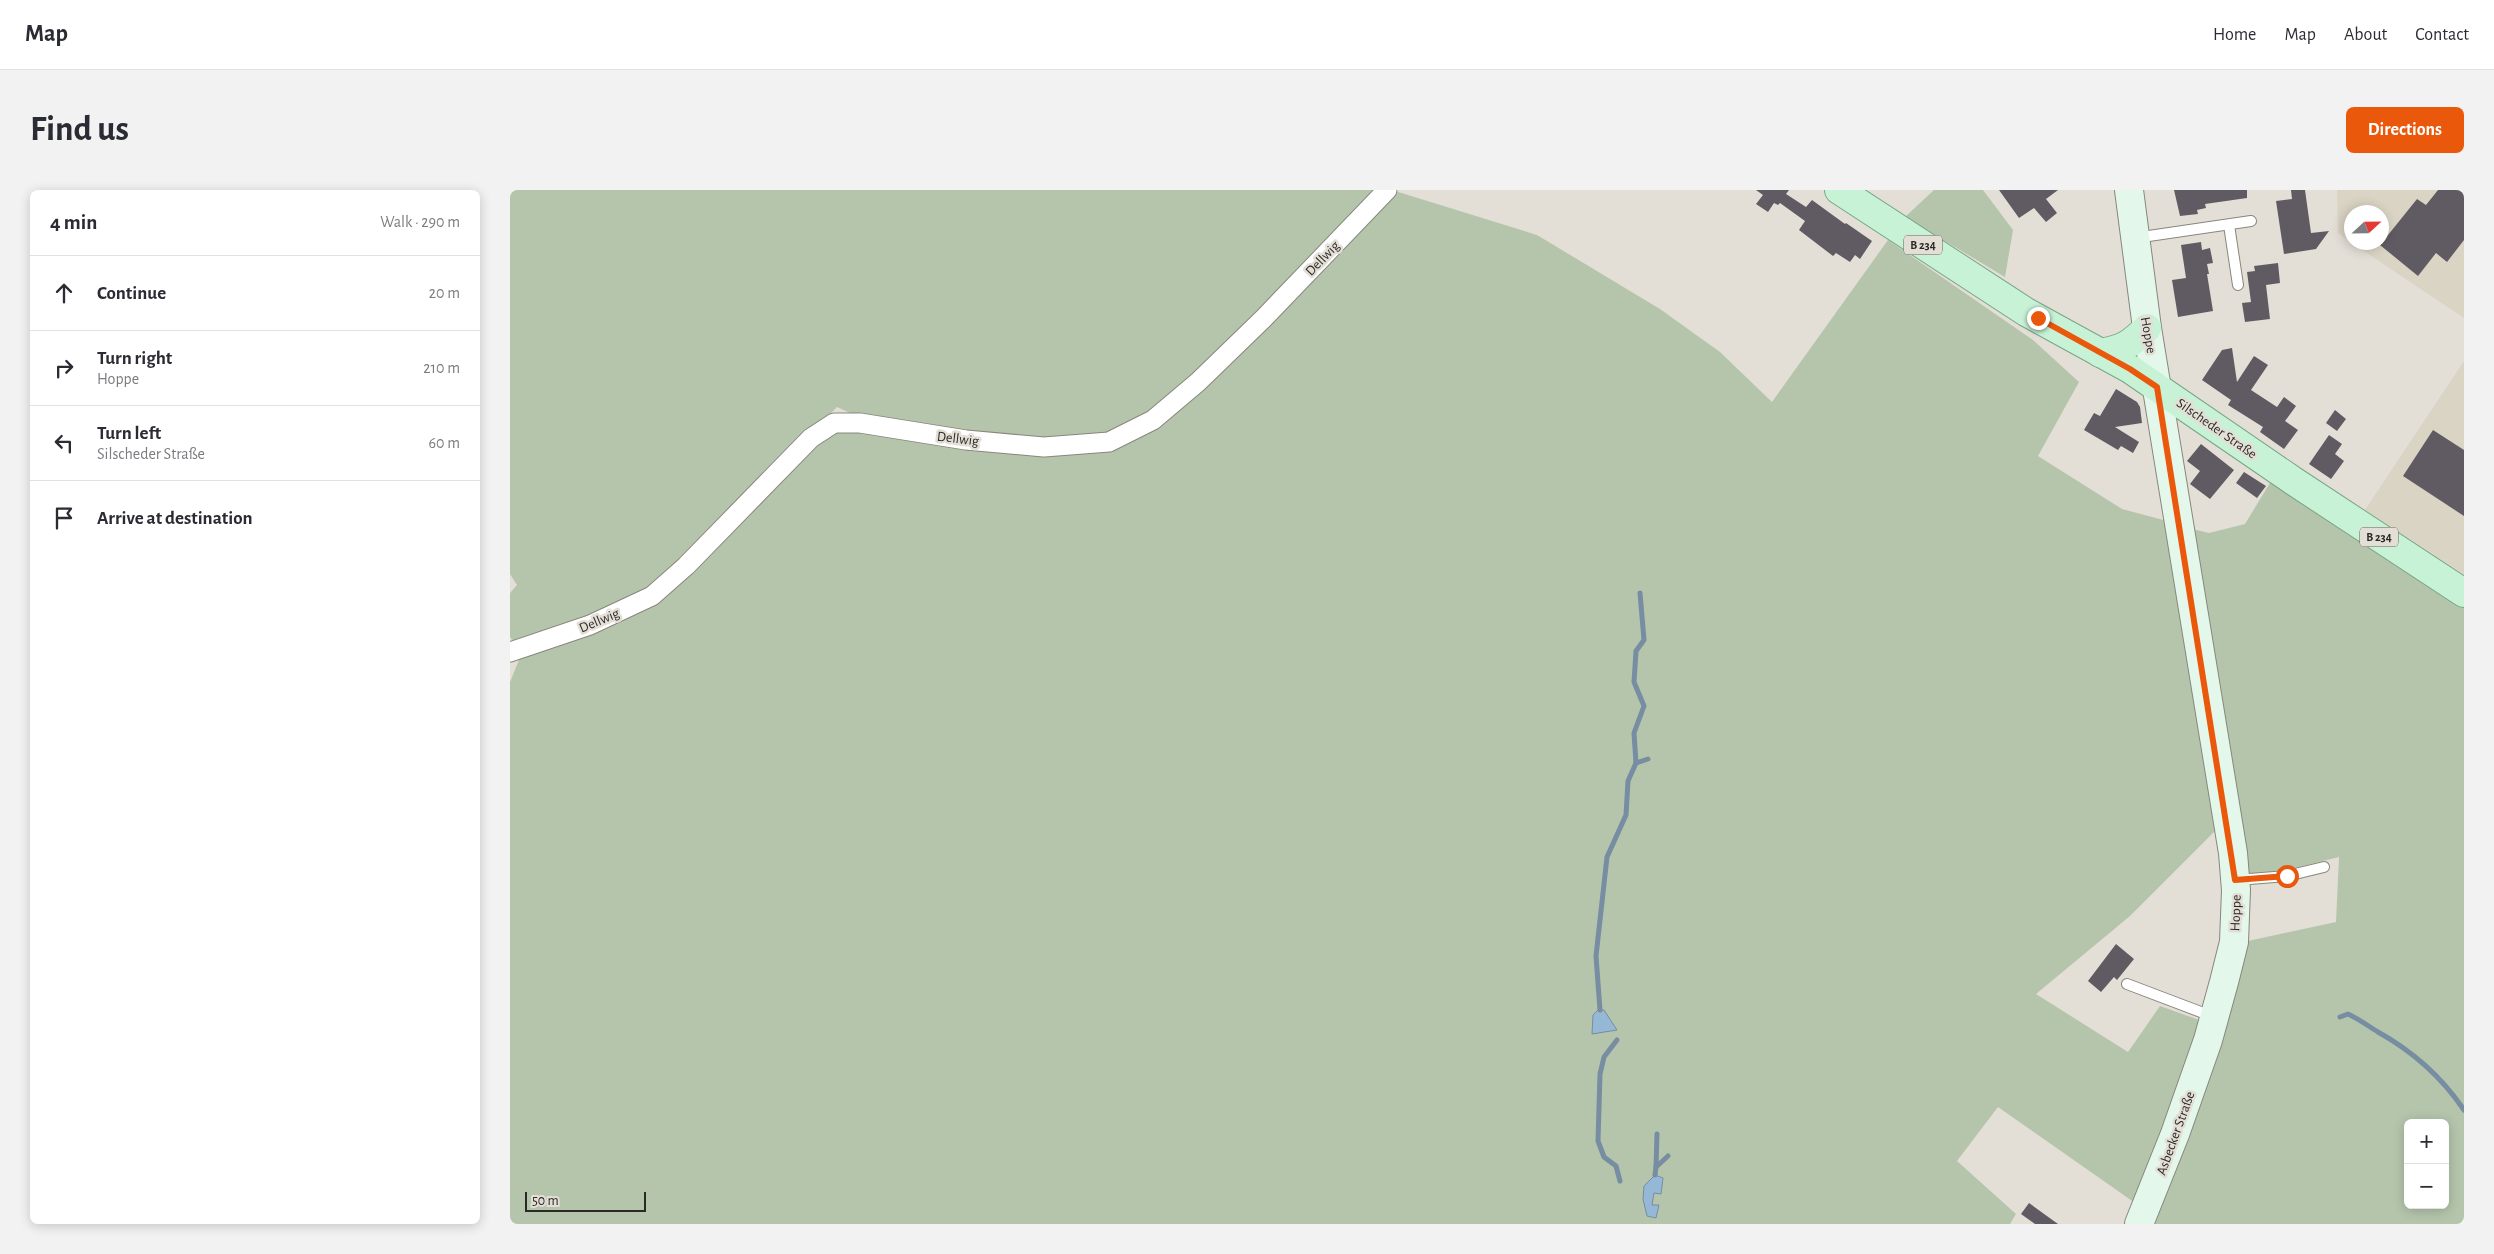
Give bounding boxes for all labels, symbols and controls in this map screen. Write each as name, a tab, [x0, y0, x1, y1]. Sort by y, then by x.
text: Map	[25, 22, 68, 46]
text: Home	[2213, 26, 2256, 44]
text: Map	[2284, 26, 2316, 44]
text: About	[2344, 26, 2387, 44]
text: Contact	[2415, 26, 2469, 44]
button: Directions	[2346, 107, 2464, 153]
text: Find us	[30, 112, 129, 147]
north arrow	[2344, 205, 2389, 250]
text: 4 min	[50, 212, 97, 233]
text: Walk · 290 m	[380, 214, 460, 230]
road number: B 234	[1904, 236, 1942, 254]
street label: Dellwig	[1303, 239, 1342, 279]
icon: ahead	[50, 279, 78, 307]
text: Continue	[97, 284, 166, 303]
text: 20 m	[429, 285, 460, 301]
route end	[2027, 307, 2050, 330]
street label: Hoppe	[2138, 316, 2158, 355]
text: Turn right	[97, 349, 172, 368]
icon: right	[50, 354, 78, 382]
text: 210 m	[423, 360, 460, 376]
text: Hoppe	[97, 371, 139, 387]
street label: Silscheder Straße	[2174, 396, 2259, 462]
text: Turn left	[97, 424, 161, 443]
icon: left	[50, 429, 78, 457]
street label: Dellwig	[936, 429, 980, 449]
text: 60 m	[429, 435, 460, 451]
text: Silscheder Straße	[97, 446, 205, 462]
icon: arrive	[50, 504, 78, 532]
text: Arrive at destination	[97, 509, 253, 528]
road number: B 234	[2360, 528, 2398, 547]
street label: Dellwig	[577, 606, 622, 636]
route start	[2276, 865, 2299, 888]
street label: Hoppe	[2228, 894, 2244, 932]
street label: Asbecker Straße	[2154, 1090, 2198, 1177]
map controls	[2404, 1119, 2449, 1209]
button: +	[2404, 1119, 2449, 1164]
button: −	[2404, 1164, 2449, 1209]
scale bar	[525, 1189, 646, 1212]
text: 50 m	[532, 1194, 559, 1208]

